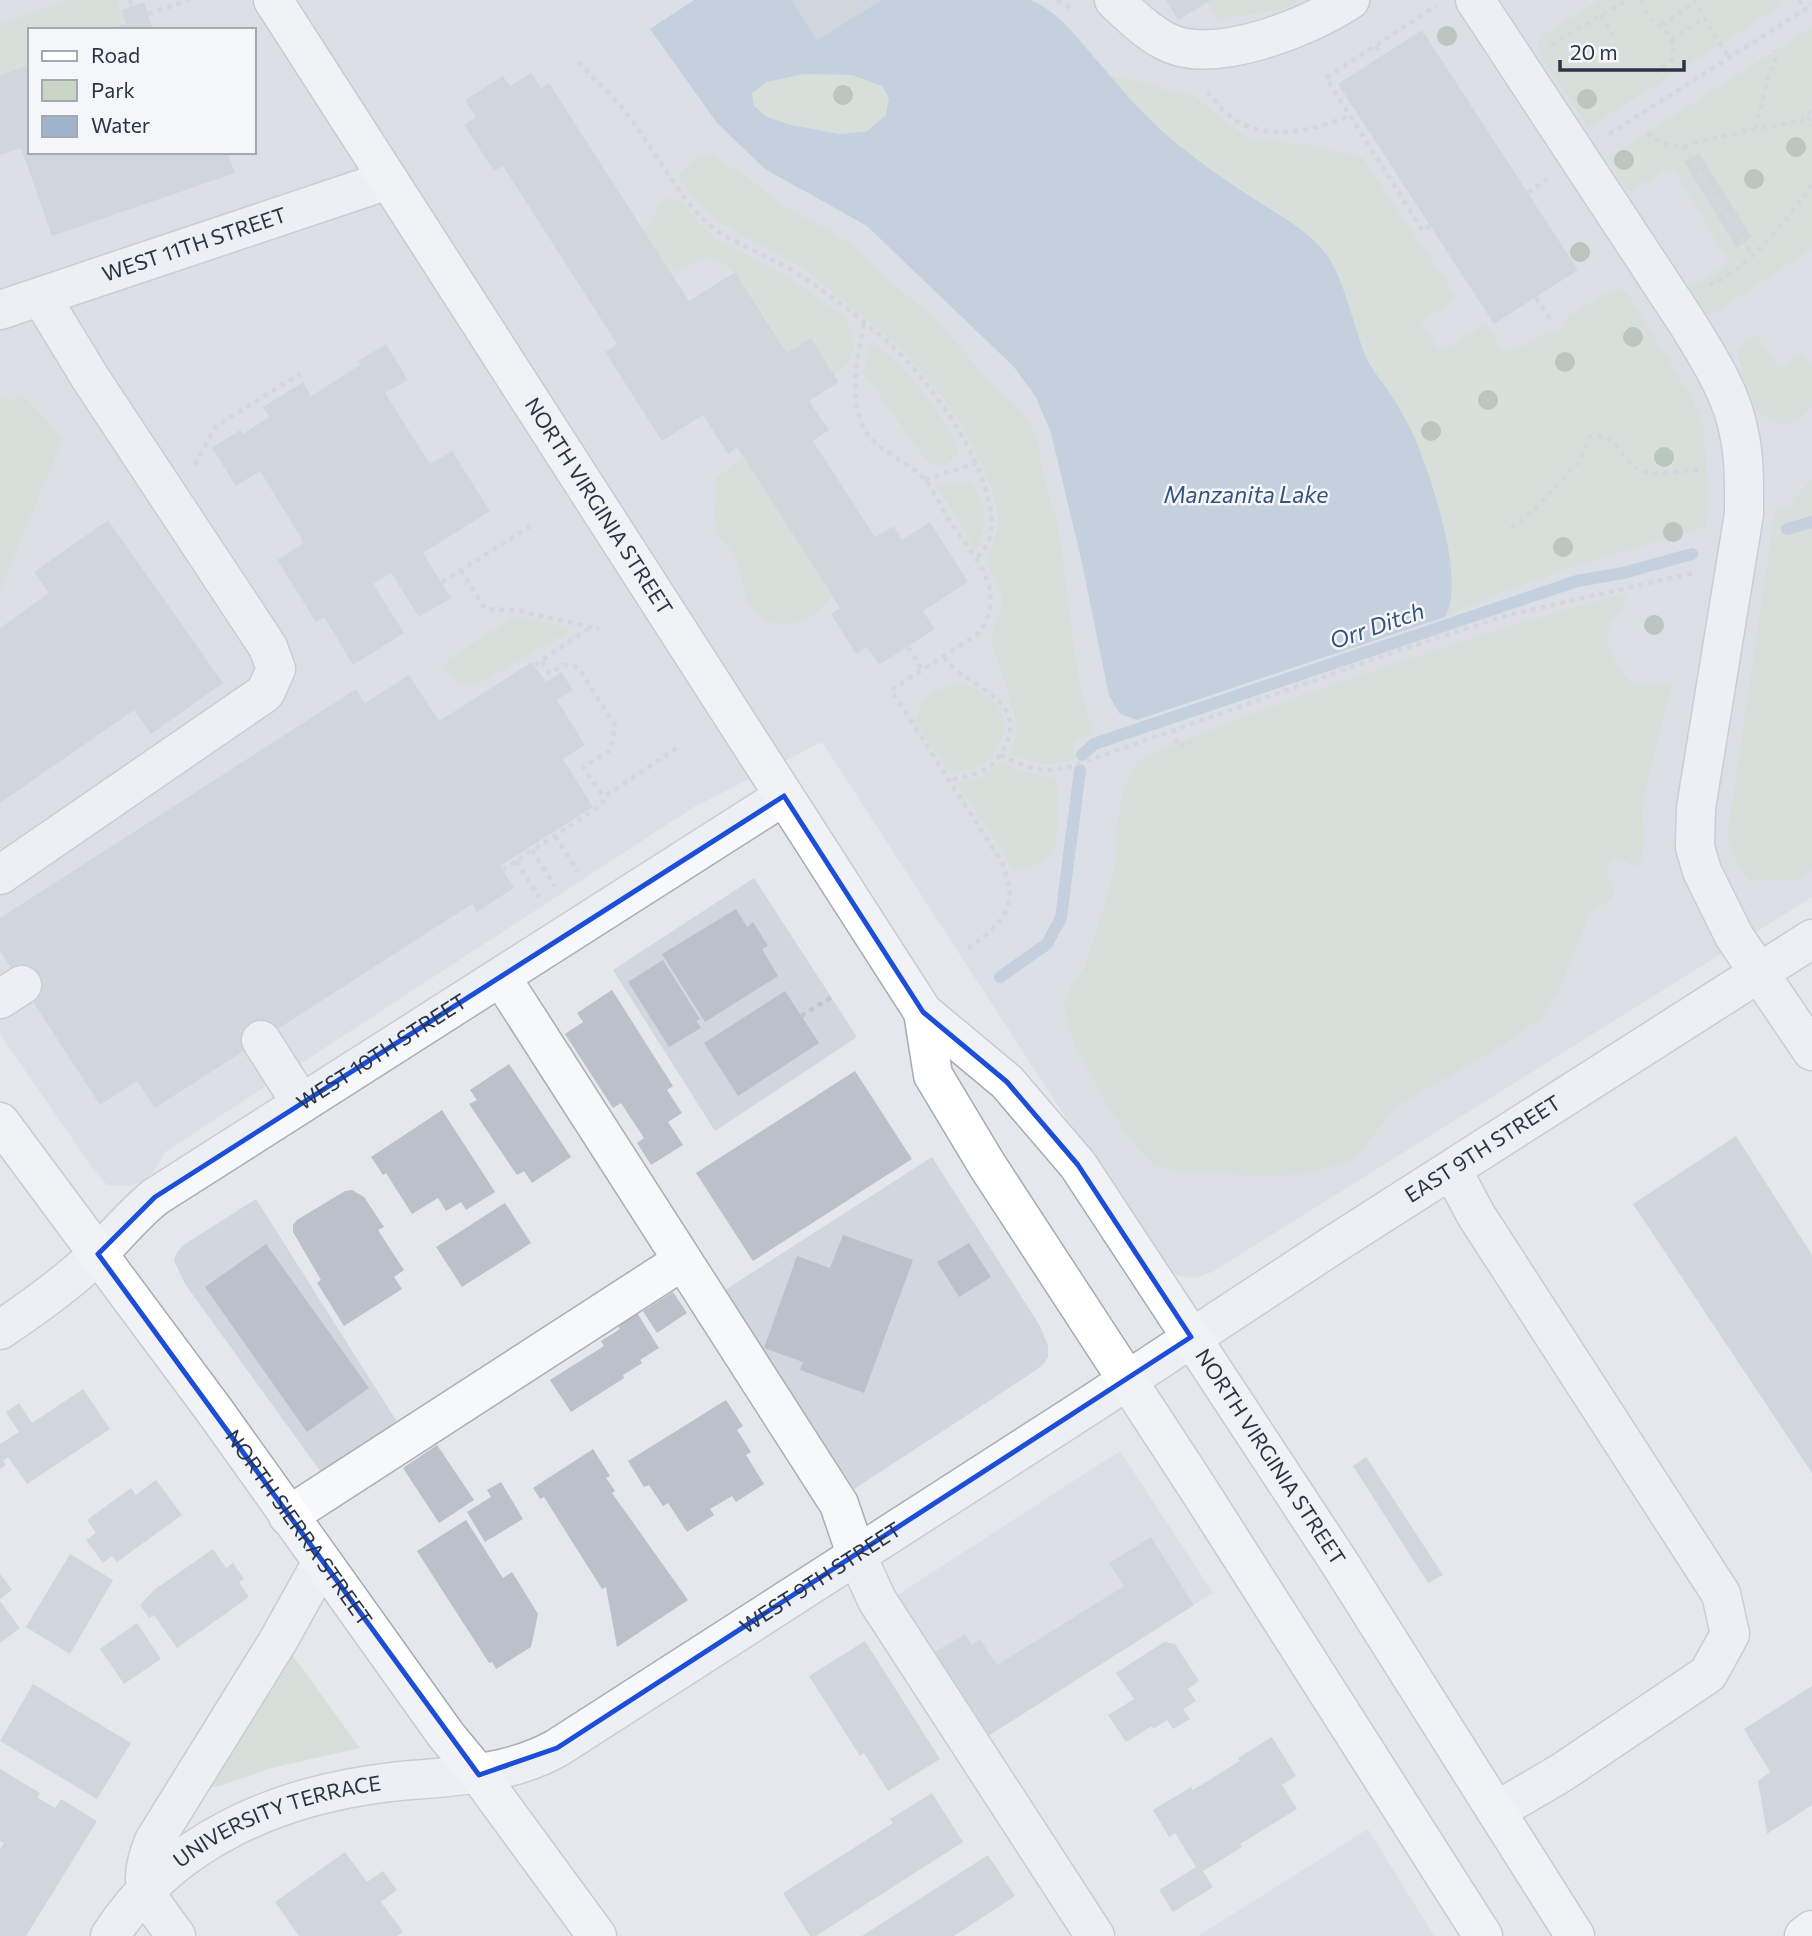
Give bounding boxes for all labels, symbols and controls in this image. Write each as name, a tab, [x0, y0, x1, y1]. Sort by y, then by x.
legend	[28, 28, 256, 154]
scale bar	[1560, 28, 1684, 72]
text: 20 m	[1570, 39, 1618, 64]
text: Road	[91, 42, 140, 67]
text: Park	[91, 77, 135, 102]
text: Water	[91, 112, 150, 137]
street label: WEST 11TH STREET	[99, 201, 289, 286]
street label: NORTH VIRGINIA STREET	[521, 392, 679, 619]
water label: Manzanita Lake	[1164, 480, 1328, 508]
water label: Orr Ditch	[1326, 596, 1428, 654]
street label: WEST 10TH STREET	[291, 988, 471, 1114]
street label: EAST 9TH STREET	[1400, 1089, 1565, 1207]
street label: NORTH VIRGINIA STREET	[1191, 1344, 1351, 1569]
street label: NORTH SIERRA STREET	[221, 1424, 378, 1630]
street label: WEST 9TH STREET	[735, 1516, 905, 1638]
street label: UNIVERSITY TERRACE	[168, 1769, 382, 1872]

